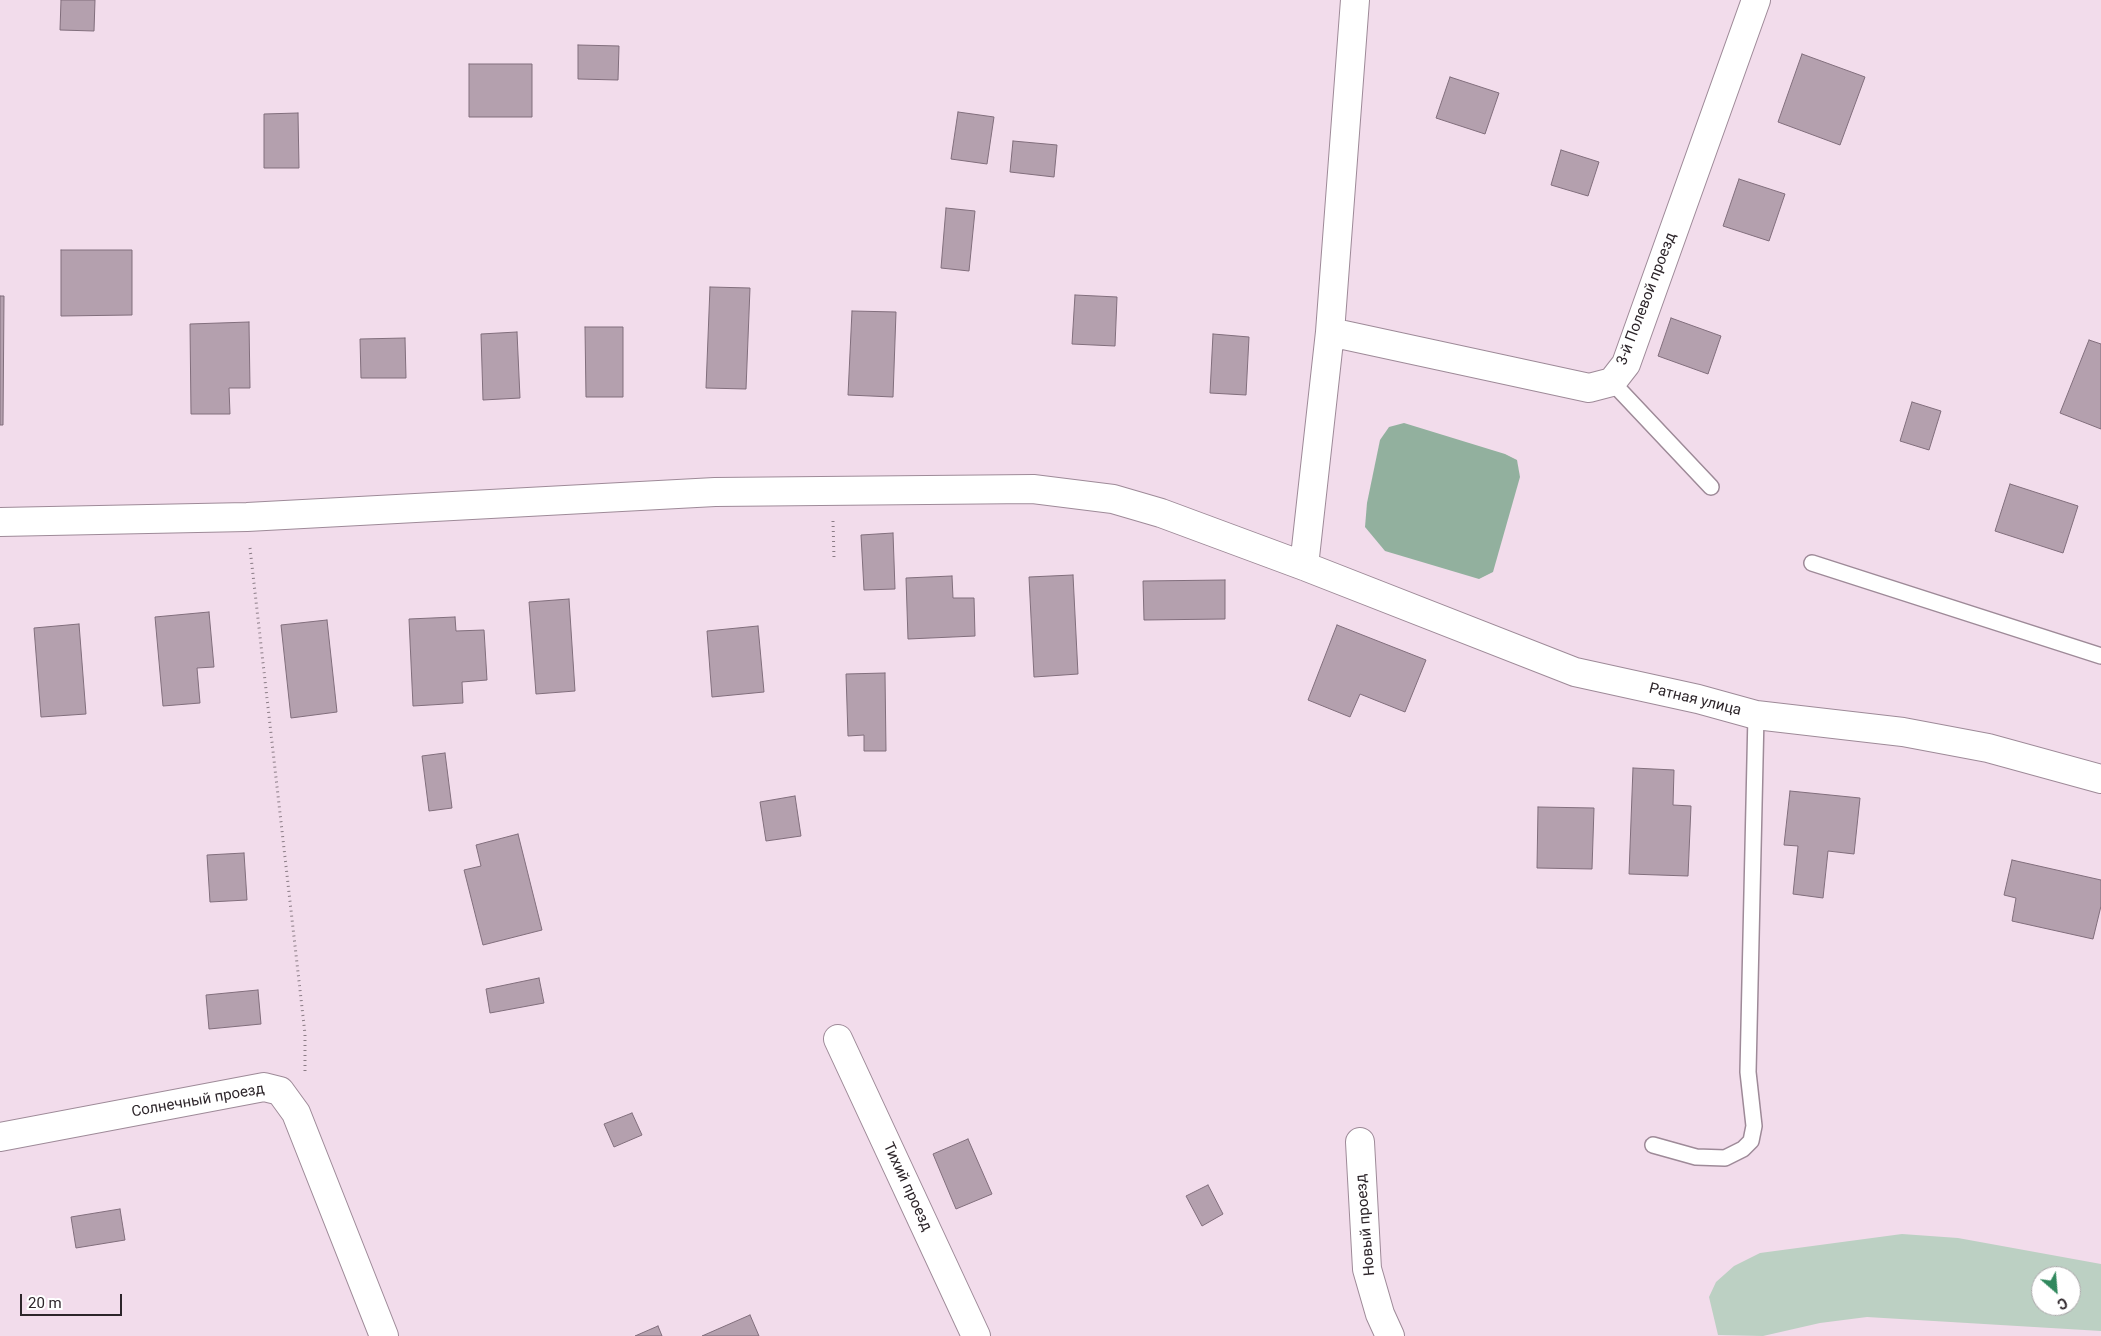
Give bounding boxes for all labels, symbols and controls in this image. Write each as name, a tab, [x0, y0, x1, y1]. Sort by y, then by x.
street label: 3-й Полевой проезд	[1613, 230, 1681, 368]
street label: Ратная улица	[1647, 680, 1743, 720]
street label: Солнечный проезд	[130, 1080, 266, 1122]
street label: Тихий проезд	[879, 1140, 935, 1234]
street label: Новый проезд	[1353, 1173, 1379, 1277]
north arrow	[2031, 1266, 2081, 1316]
scale bar	[22, 1284, 125, 1316]
text: 20 m	[28, 1294, 62, 1312]
text: С	[2055, 1294, 2070, 1313]

